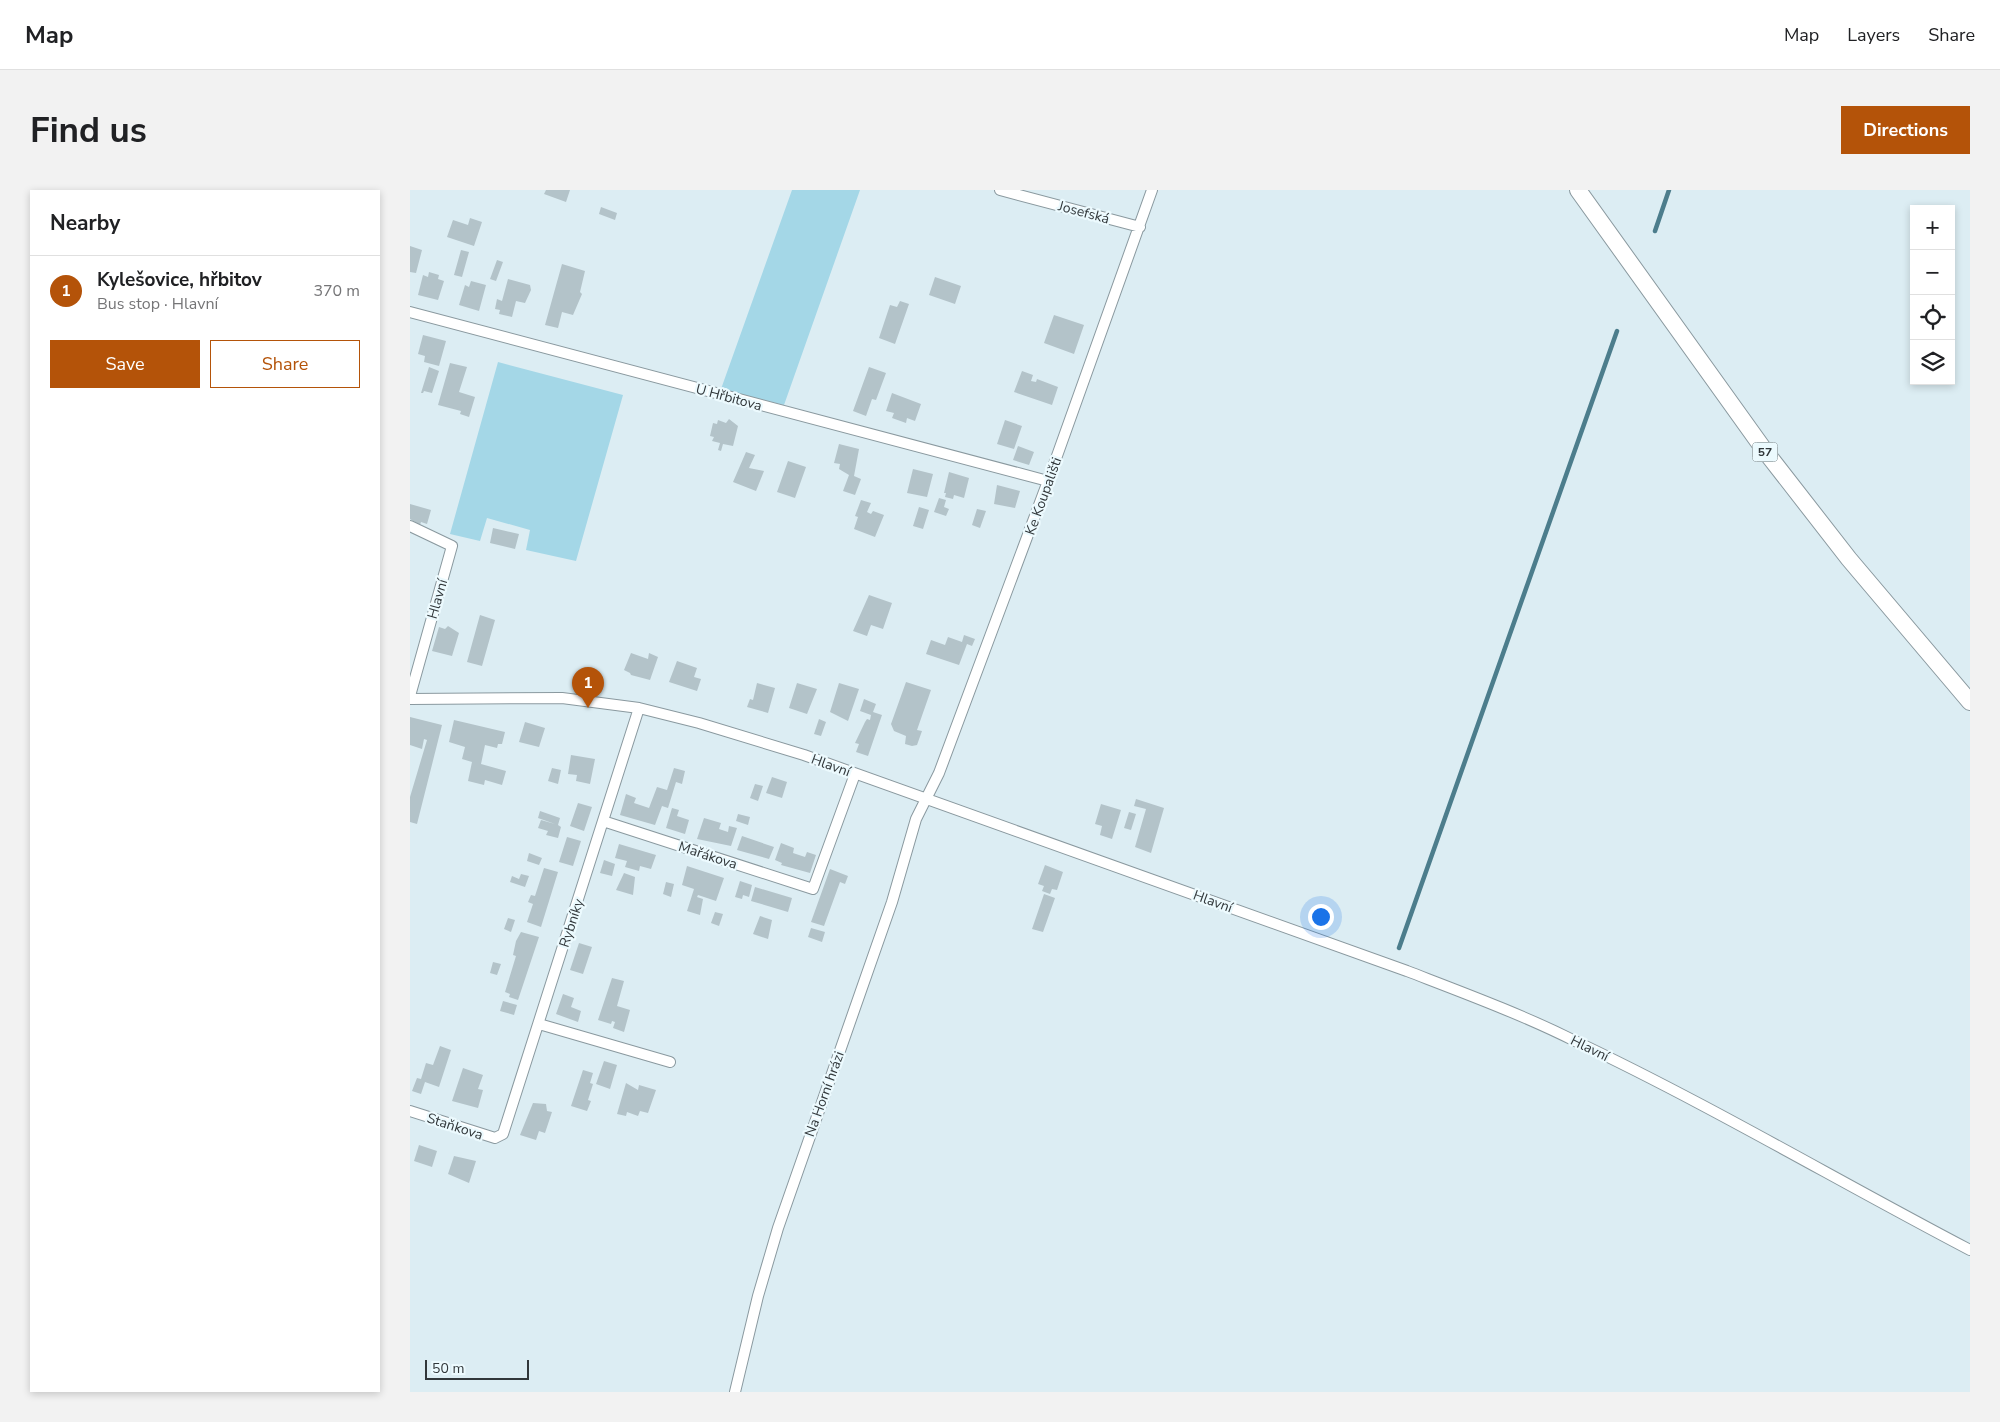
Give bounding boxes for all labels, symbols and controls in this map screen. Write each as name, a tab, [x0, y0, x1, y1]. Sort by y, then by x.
text: Map	[25, 19, 73, 51]
text: Map	[1784, 23, 1819, 47]
text: Layers	[1847, 23, 1900, 47]
text: Share	[1928, 23, 1975, 47]
button: Directions	[1841, 106, 1970, 154]
text: Find us	[30, 107, 147, 154]
street label: Josefská	[1055, 196, 1112, 228]
map controls	[1910, 205, 1955, 385]
button: +	[1910, 205, 1955, 250]
text: Nearby	[50, 209, 120, 237]
button: −	[1910, 250, 1955, 295]
text: Kylešovice, hřbitov	[97, 267, 262, 293]
text: 1	[61, 280, 71, 302]
text: 370 m	[313, 280, 360, 302]
text: Bus stop · Hlavní	[97, 293, 218, 315]
button: locate	[1910, 295, 1955, 340]
button: Save	[50, 340, 200, 388]
button: Share	[210, 340, 360, 388]
button: layers	[1910, 340, 1955, 385]
street label: U Hřbitova	[694, 380, 764, 415]
road number: 57	[1752, 442, 1778, 462]
street label: Ke Koupališti	[1021, 455, 1066, 538]
street label: Hlavní	[423, 576, 452, 621]
pin: 1	[572, 667, 604, 708]
street label: Hlavní	[809, 750, 854, 782]
street label: Mařákova	[676, 837, 740, 874]
street label: Hlavní	[1191, 886, 1236, 918]
street label: Rybníky	[555, 896, 588, 950]
your location	[1308, 904, 1334, 930]
street label: Hlavní	[1567, 1031, 1613, 1066]
street label: Na Horní hrázi	[800, 1049, 849, 1140]
street label: Staňkova	[424, 1109, 485, 1144]
scale bar	[425, 1357, 529, 1380]
text: 50 m	[432, 1359, 464, 1378]

